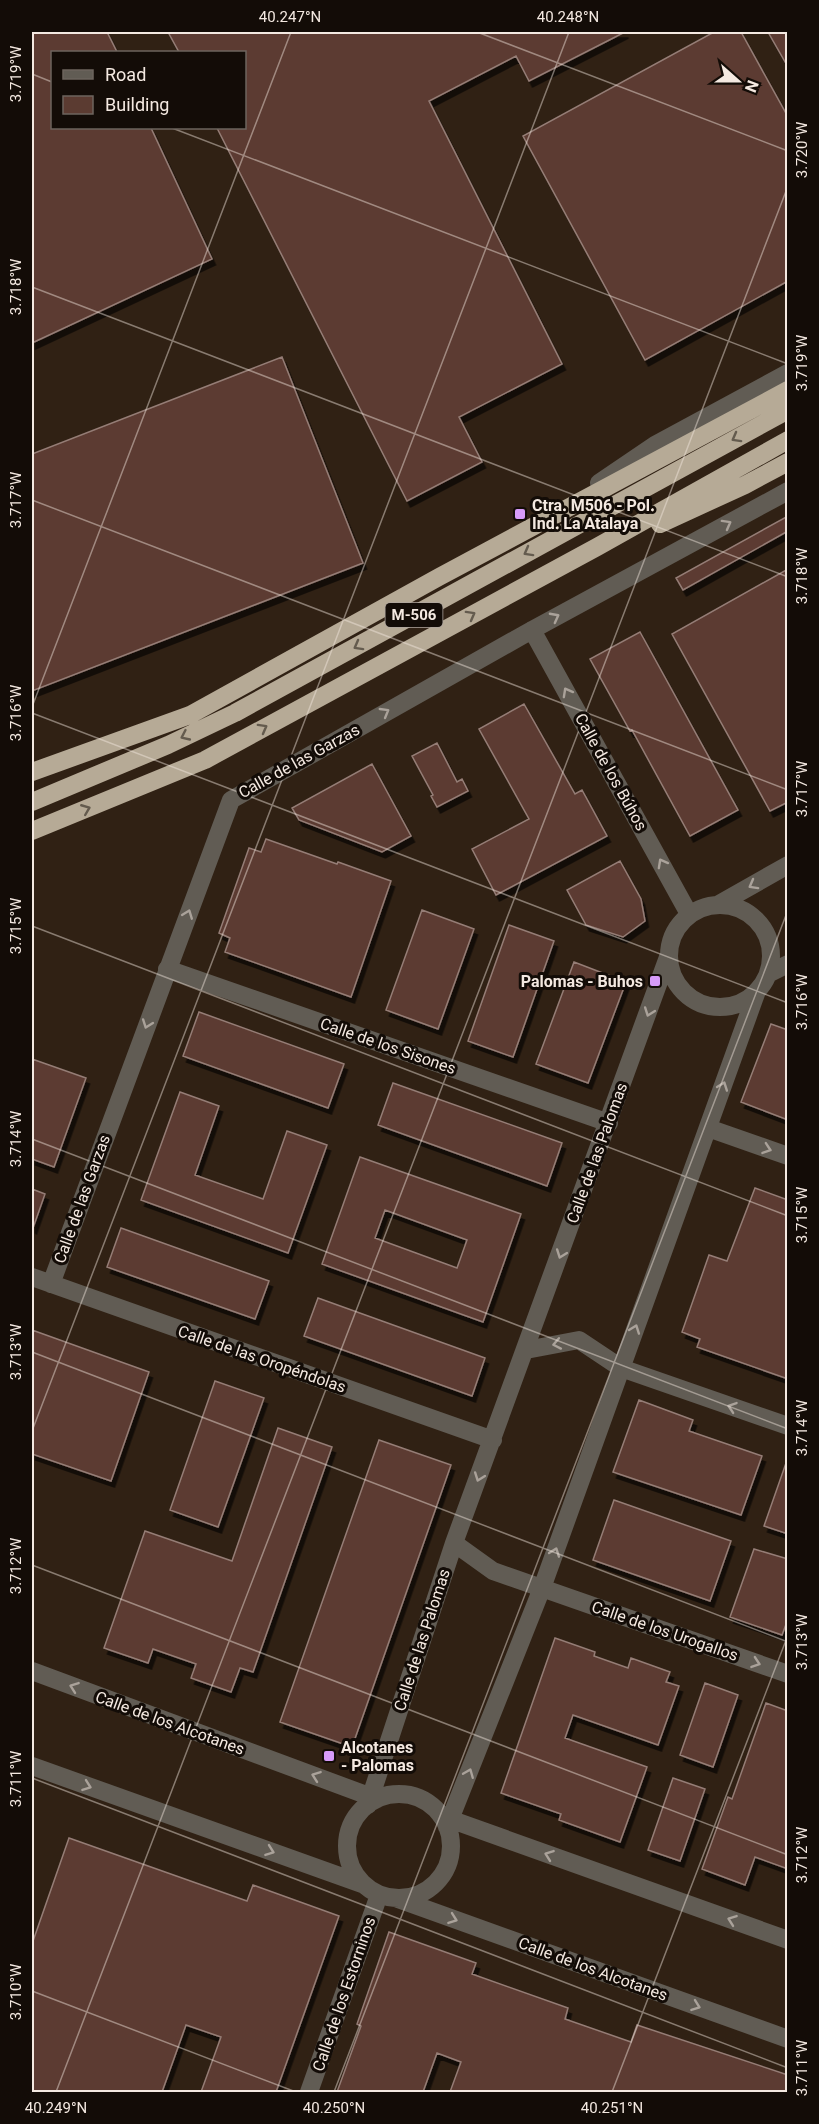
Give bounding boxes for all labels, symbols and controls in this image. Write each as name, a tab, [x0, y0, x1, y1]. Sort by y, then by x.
text: 40.247°N	[259, 8, 321, 26]
text: 40.248°N	[537, 8, 599, 26]
text: 3.719°W	[7, 46, 25, 102]
legend	[51, 51, 246, 129]
north arrow	[708, 51, 768, 111]
text: Road	[105, 64, 146, 85]
text: N	[741, 78, 762, 95]
text: Building	[105, 94, 169, 115]
text: 3.720°W	[793, 122, 811, 178]
text: 3.718°W	[7, 259, 25, 315]
text: 3.719°W	[793, 335, 811, 391]
one-way arrow	[732, 431, 742, 442]
text: 3.717°W	[7, 472, 25, 528]
place label: Ctra. M506 - Pol. Ind. La Atalaya	[532, 496, 655, 533]
marker: Ctra. M506 - Pol. Ind. La Atalaya	[513, 507, 527, 521]
one-way arrow	[720, 520, 731, 531]
one-way arrow	[524, 545, 535, 556]
text: 3.718°W	[793, 548, 811, 604]
road number: M-506	[386, 603, 442, 627]
one-way arrow	[465, 611, 475, 622]
one-way arrow	[549, 613, 559, 624]
one-way arrow	[353, 639, 364, 650]
text: 3.716°W	[7, 685, 25, 741]
one-way arrow	[563, 688, 574, 698]
one-way arrow	[379, 708, 389, 720]
street label: Calle de los Búhos	[571, 710, 651, 834]
street label: Calle de las Garzas	[235, 720, 363, 802]
one-way arrow	[257, 724, 267, 736]
one-way arrow	[180, 729, 191, 741]
text: 3.717°W	[793, 761, 811, 817]
one-way arrow	[79, 804, 90, 816]
one-way arrow	[657, 858, 669, 869]
one-way arrow	[749, 878, 759, 889]
text: 3.715°W	[7, 898, 25, 954]
one-way arrow	[180, 909, 193, 920]
place label: Palomas - Buhos	[521, 972, 643, 991]
marker: Palomas - Buhos	[648, 974, 662, 988]
text: 3.716°W	[793, 974, 811, 1030]
one-way arrow	[643, 1006, 656, 1017]
street label: Calle de los Sisones	[318, 1014, 458, 1078]
one-way arrow	[141, 1018, 154, 1029]
street label: Calle de las Palomas	[563, 1080, 631, 1226]
one-way arrow	[715, 1081, 728, 1092]
text: 3.714°W	[7, 1111, 25, 1167]
street label: Calle de las Garzas	[50, 1132, 114, 1266]
one-way arrow	[762, 1141, 772, 1154]
text: 3.715°W	[793, 1187, 811, 1243]
one-way arrow	[555, 1249, 568, 1259]
street label: Calle de las Oropéndolas	[176, 1321, 348, 1397]
text: 3.713°W	[7, 1324, 25, 1380]
one-way arrow	[628, 1324, 641, 1335]
one-way arrow	[552, 1337, 562, 1350]
text: 3.714°W	[793, 1400, 811, 1456]
one-way arrow	[727, 1401, 738, 1414]
one-way arrow	[474, 1471, 486, 1482]
text: 3.712°W	[7, 1538, 25, 1594]
one-way arrow	[547, 1547, 560, 1558]
street label: Calle de las Palomas	[390, 1567, 454, 1713]
street label: Calle de los Urogallos	[589, 1597, 741, 1665]
text: 3.713°W	[793, 1614, 811, 1670]
one-way arrow	[750, 1656, 760, 1669]
one-way arrow	[69, 1682, 80, 1694]
street label: Calle de los Alcotanes	[93, 1687, 247, 1759]
place label: Alcotanes - Palomas	[341, 1738, 414, 1775]
marker: Alcotanes - Palomas	[322, 1749, 336, 1763]
text: 3.711°W	[7, 1751, 25, 1807]
one-way arrow	[462, 1768, 474, 1779]
one-way arrow	[311, 1771, 322, 1784]
one-way arrow	[81, 1778, 91, 1791]
text: 3.712°W	[793, 1827, 811, 1883]
one-way arrow	[264, 1844, 275, 1857]
one-way arrow	[544, 1849, 555, 1862]
one-way arrow	[448, 1911, 458, 1924]
street label: Calle de los Estorninos	[309, 1914, 379, 2074]
one-way arrow	[728, 1915, 739, 1927]
street label: Calle de los Alcotanes	[516, 1933, 670, 2005]
text: 3.710°W	[7, 1964, 25, 2020]
one-way arrow	[690, 1998, 701, 2011]
text: 3.711°W	[793, 2040, 811, 2096]
text: 40.249°N	[25, 2099, 87, 2117]
text: 40.250°N	[303, 2099, 365, 2117]
text: 40.251°N	[581, 2099, 643, 2117]

